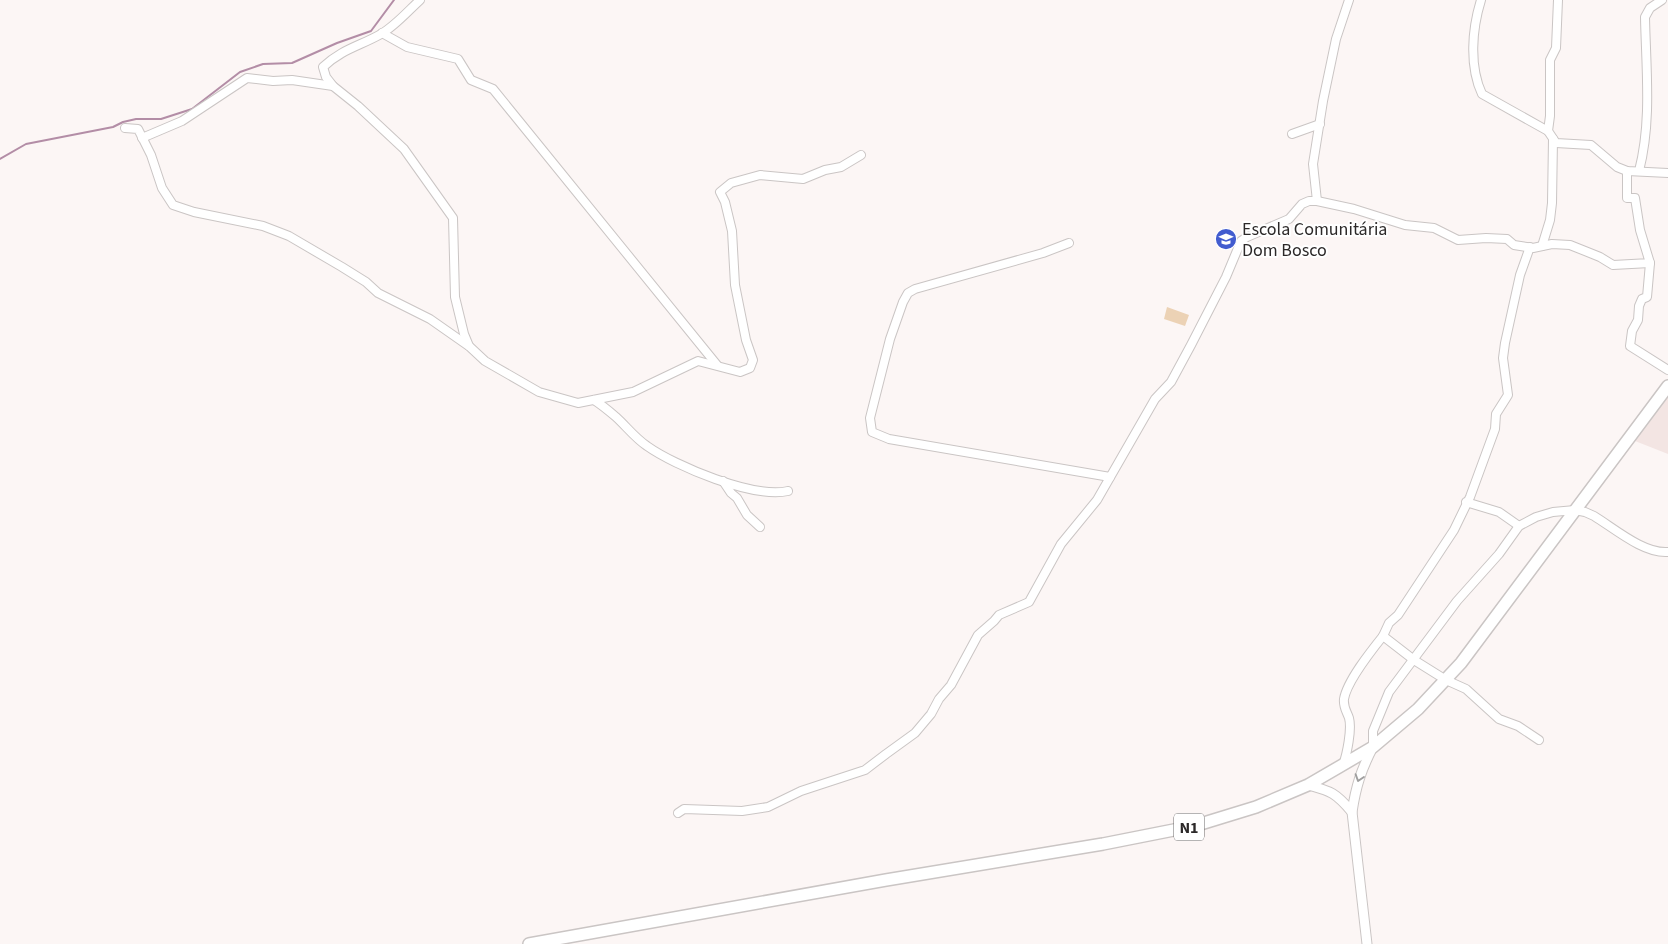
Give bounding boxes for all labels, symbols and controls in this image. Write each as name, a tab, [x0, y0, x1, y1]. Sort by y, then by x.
place label: Escola Comunitária Dom Bosco	[1242, 217, 1387, 263]
school or university icon: Escola Comunitária Dom Bosco	[1214, 227, 1238, 251]
one-way arrow	[1354, 774, 1364, 782]
road number: N1	[1174, 814, 1204, 840]

